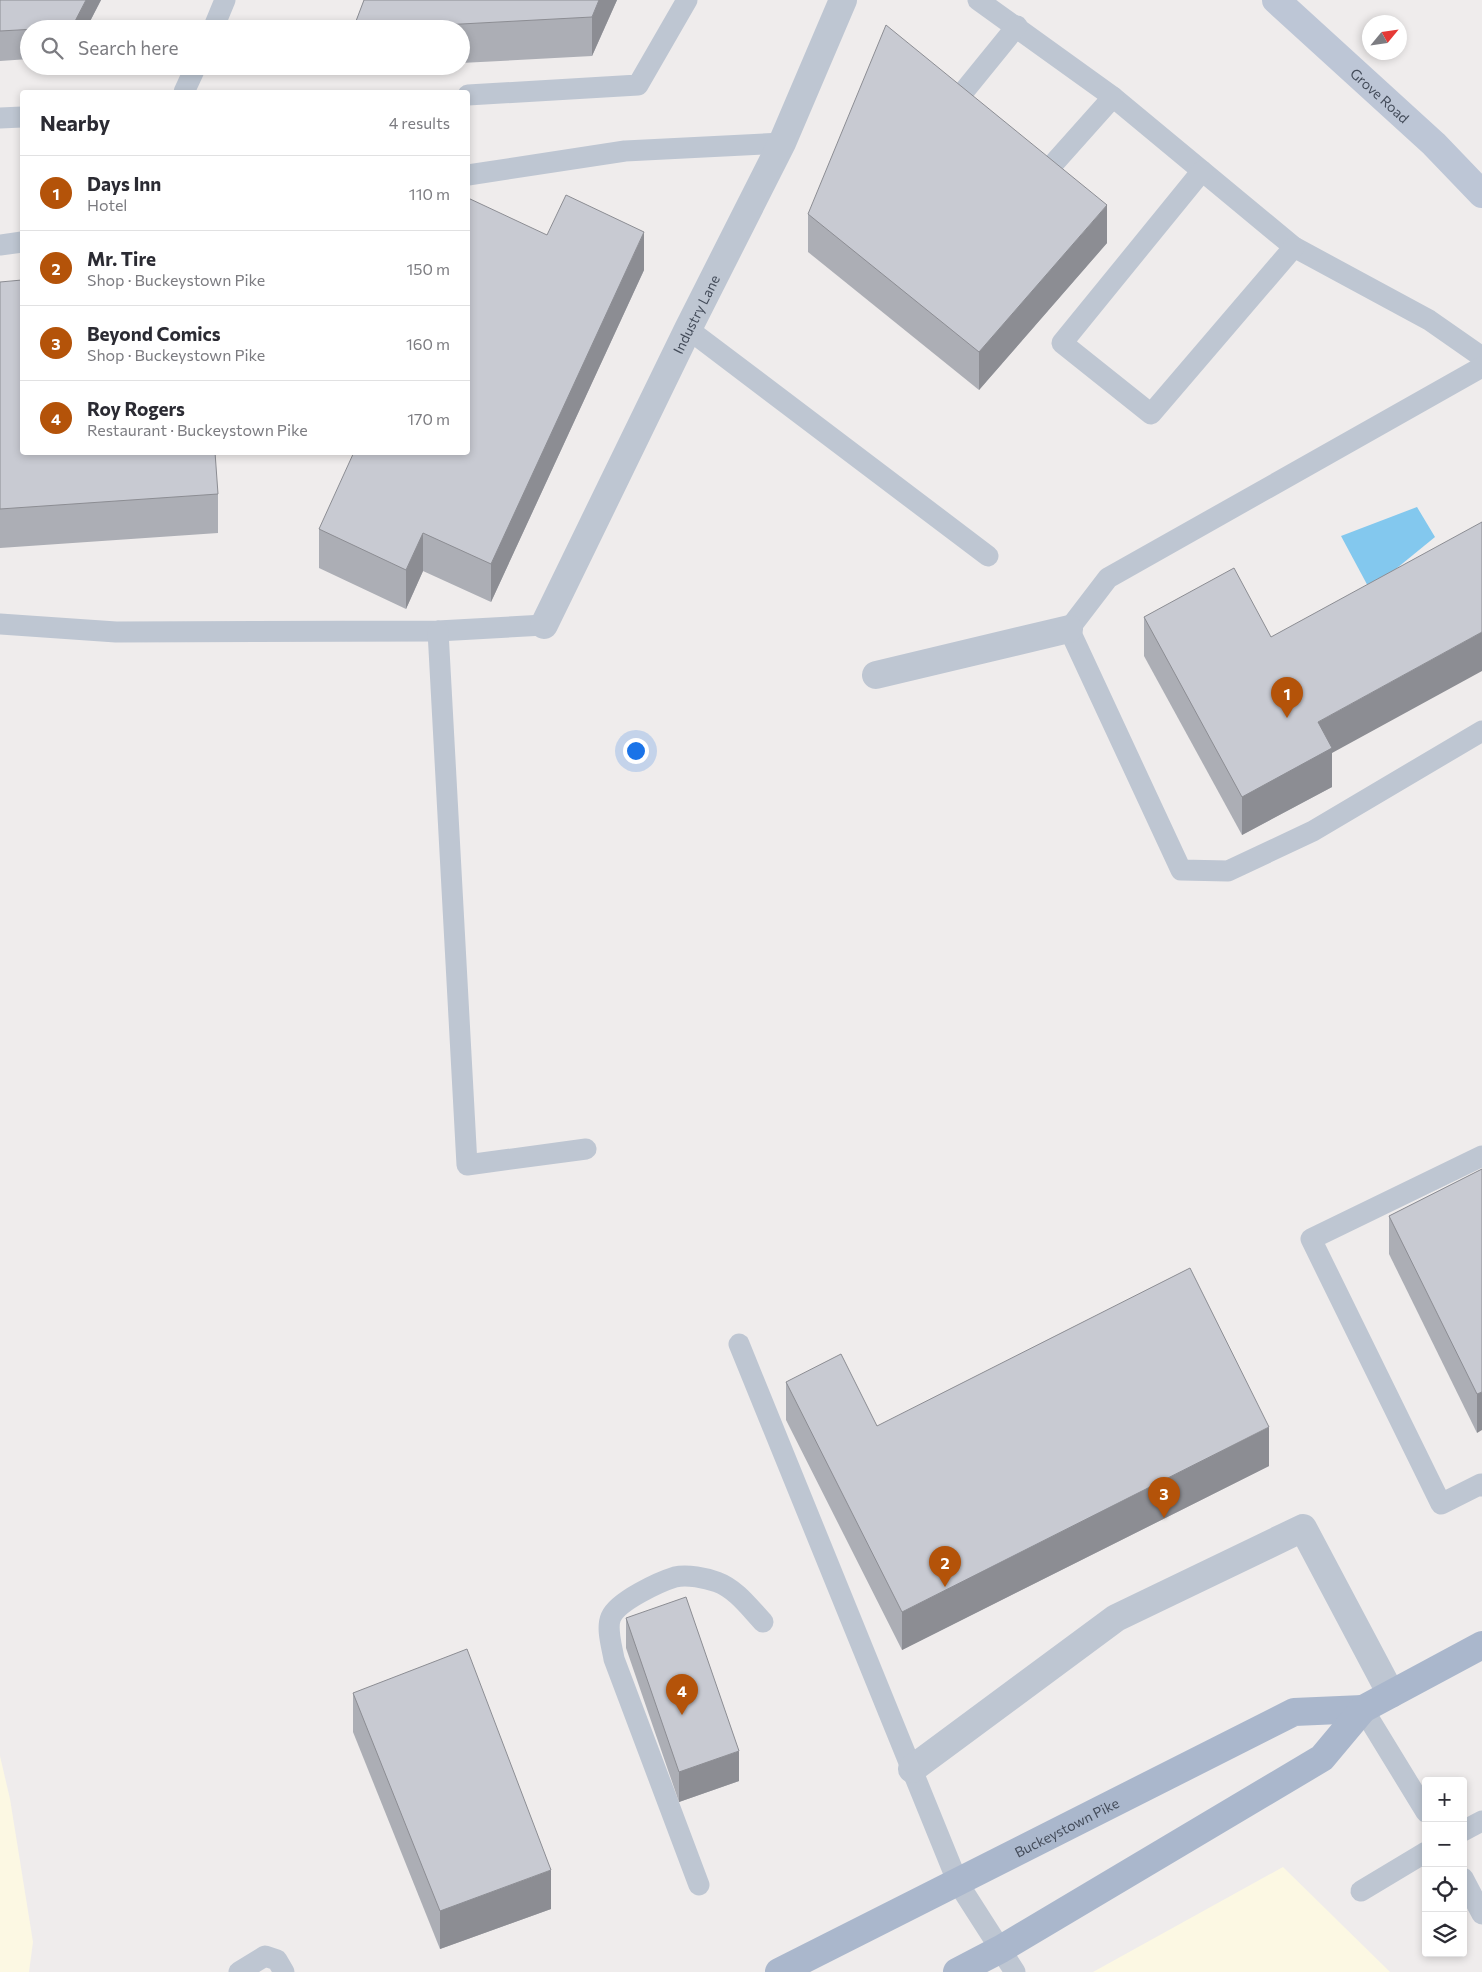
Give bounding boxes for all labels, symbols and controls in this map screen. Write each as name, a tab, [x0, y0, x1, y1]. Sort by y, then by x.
north arrow	[1362, 15, 1407, 60]
search box	[20, 20, 470, 75]
icon: search	[38, 34, 66, 62]
text: Search here	[78, 36, 178, 59]
street label: Grove Road	[1347, 64, 1413, 126]
text: Nearby	[40, 110, 110, 135]
text: 4 results	[389, 113, 450, 132]
text: Days Inn	[87, 172, 161, 195]
text: 1	[52, 184, 60, 203]
text: 110 m	[409, 184, 450, 203]
text: Hotel	[87, 195, 127, 214]
text: Mr. Tire	[87, 247, 156, 270]
text: 2	[51, 259, 61, 278]
text: 150 m	[407, 259, 450, 278]
text: Shop · Buckeystown Pike	[87, 270, 265, 289]
street label: Industry Lane	[669, 272, 723, 356]
text: Beyond Comics	[87, 322, 221, 345]
text: 3	[51, 334, 61, 353]
text: 160 m	[406, 334, 450, 353]
text: Shop · Buckeystown Pike	[87, 345, 265, 364]
text: Roy Rogers	[87, 397, 185, 420]
text: 4	[51, 409, 61, 428]
text: 170 m	[407, 409, 450, 428]
text: Restaurant · Buckeystown Pike	[87, 420, 308, 439]
pin: 1	[1271, 677, 1303, 718]
your location	[623, 738, 649, 764]
pin: 3	[1148, 1477, 1180, 1518]
pin: 2	[929, 1546, 961, 1587]
pin: 4	[666, 1674, 698, 1715]
map controls	[1422, 1777, 1467, 1957]
button: +	[1422, 1777, 1467, 1822]
street label: Buckeystown Pike	[1011, 1793, 1121, 1860]
button: −	[1422, 1822, 1467, 1867]
button: locate	[1422, 1867, 1467, 1912]
button: layers	[1422, 1912, 1467, 1957]

